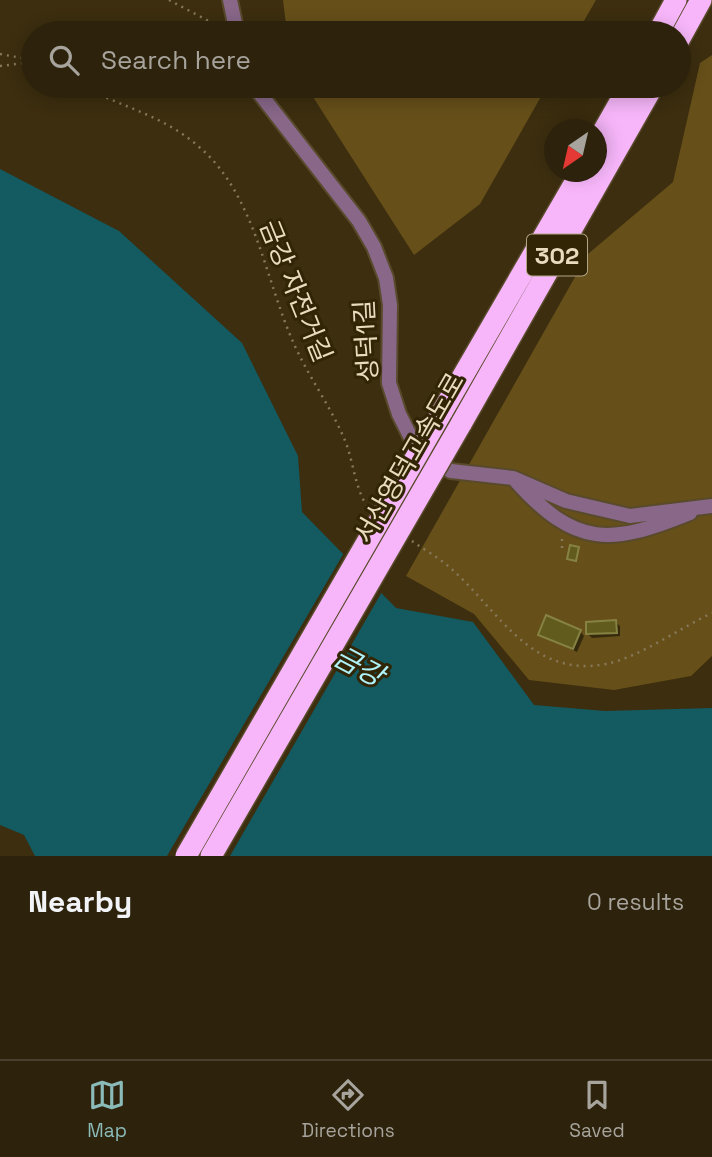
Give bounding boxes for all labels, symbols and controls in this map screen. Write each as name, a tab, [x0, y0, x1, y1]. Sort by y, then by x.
search box	[21, 21, 691, 98]
icon: search	[45, 41, 83, 79]
text: Search here	[101, 43, 251, 77]
north arrow	[544, 119, 607, 182]
street label: 금강 자전거길	[252, 215, 340, 367]
road number: 302	[527, 234, 587, 276]
street label: 성덕1길	[347, 299, 385, 383]
street label: 서산영덕고속도로	[346, 367, 472, 549]
water label: 금강	[328, 638, 393, 696]
text: Nearby	[28, 882, 132, 921]
text: 0 results	[587, 887, 684, 917]
tab: Map	[87, 1076, 127, 1143]
tab: Directions	[302, 1076, 395, 1143]
tab: Saved	[569, 1076, 625, 1143]

